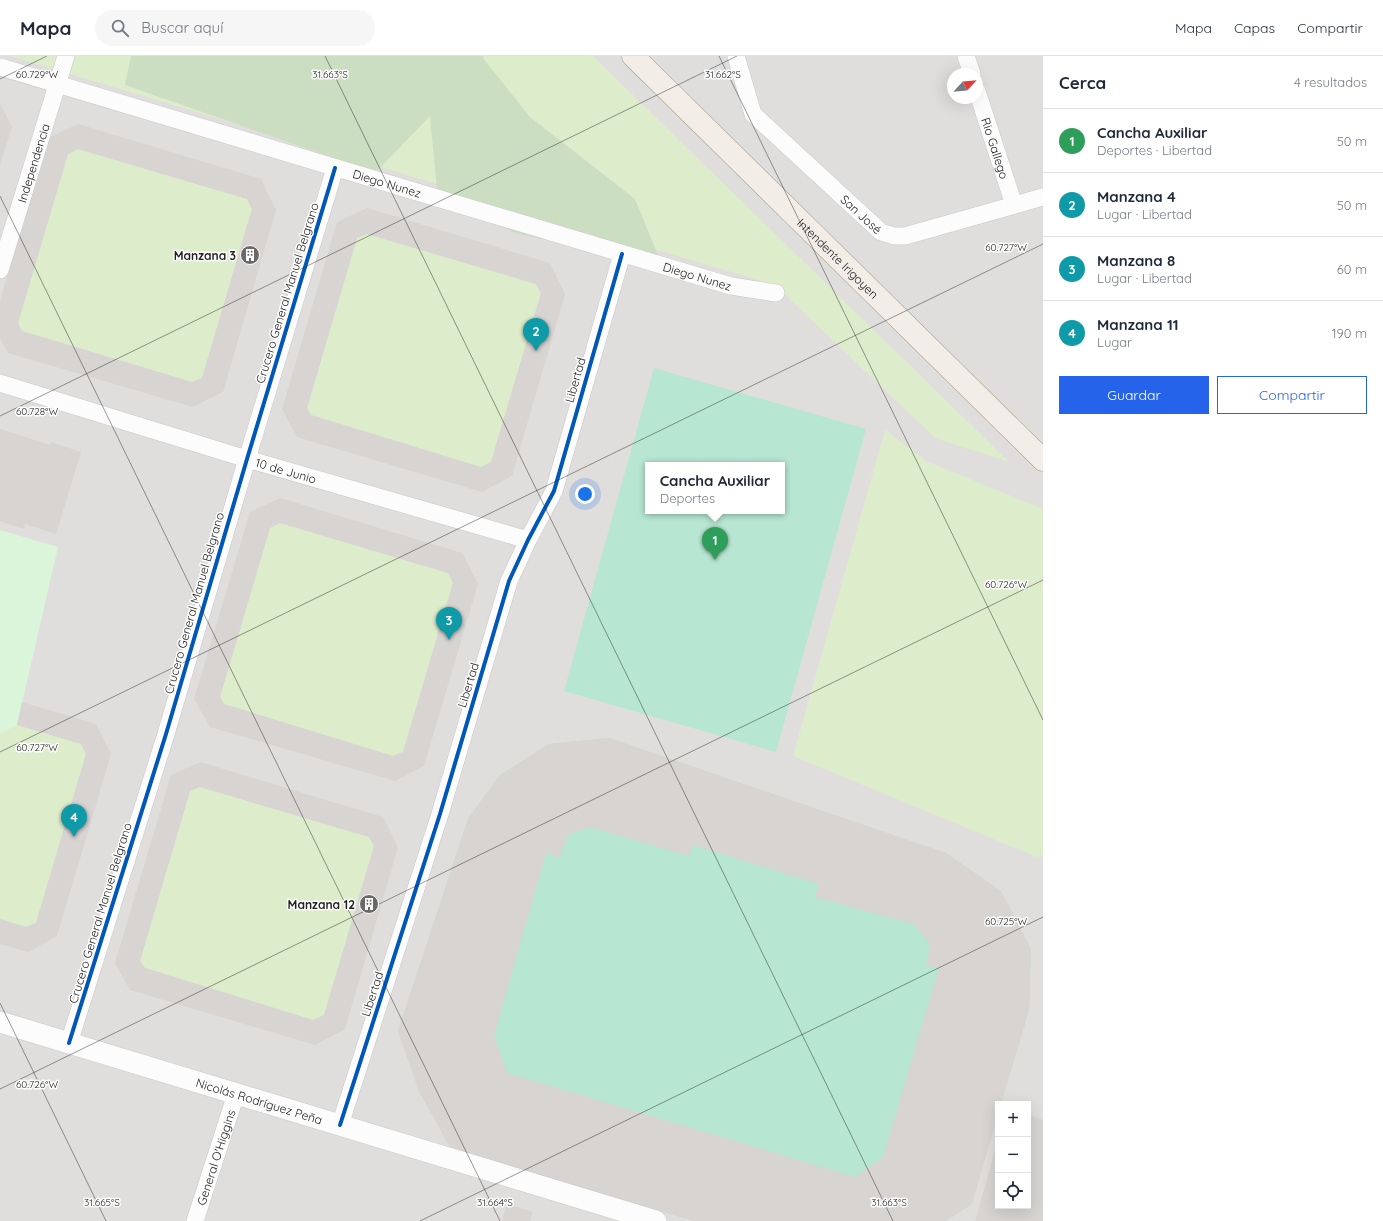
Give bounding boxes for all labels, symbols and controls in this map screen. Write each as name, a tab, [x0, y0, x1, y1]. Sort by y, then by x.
search box	[95, 10, 375, 46]
text: Mapa	[20, 16, 71, 40]
icon: search	[109, 17, 131, 39]
text: Buscar aquí	[141, 18, 223, 37]
text: Mapa	[1175, 19, 1212, 37]
text: Capas	[1234, 19, 1275, 37]
text: Compartir	[1297, 19, 1363, 37]
text: 60.729°W	[16, 68, 59, 81]
text: 31.663°S	[312, 68, 348, 81]
text: 31.662°S	[705, 68, 741, 81]
north arrow	[947, 68, 983, 104]
text: Cerca	[1059, 72, 1106, 93]
text: 4 resultados	[1294, 74, 1367, 90]
street label: Rio Gallego	[979, 116, 1012, 181]
street label: Independencia	[14, 122, 52, 204]
text: Cancha Auxiliar	[1097, 123, 1208, 142]
text: 1	[1069, 133, 1075, 149]
text: 50 m	[1337, 133, 1367, 149]
text: Deportes · Libertad	[1097, 142, 1212, 158]
street label: Diego Nunez	[351, 166, 423, 200]
text: Manzana 4	[1097, 187, 1176, 206]
street label: San José	[838, 191, 885, 237]
text: 2	[1068, 197, 1076, 213]
text: 50 m	[1337, 197, 1367, 213]
street label: Crucero General Manuel Belgrano	[252, 201, 322, 385]
text: Lugar · Libertad	[1097, 206, 1192, 222]
street label: Intendente Irigoyen	[794, 215, 882, 301]
text: 60.727°W	[985, 241, 1027, 254]
building icon: Manzana 3	[239, 244, 261, 266]
place label: Manzana 3	[174, 248, 236, 263]
text: Manzana 8	[1097, 251, 1175, 270]
street label: Diego Nunez	[661, 259, 734, 293]
text: 3	[1069, 261, 1075, 277]
text: 60 m	[1337, 261, 1367, 277]
text: Lugar · Libertad	[1097, 270, 1192, 286]
text: Manzana 11	[1097, 315, 1179, 334]
pin: 2	[523, 318, 549, 351]
text: 4	[1068, 325, 1076, 341]
text: 190 m	[1332, 325, 1367, 341]
text: Lugar	[1097, 334, 1132, 350]
street label: Libertad	[561, 356, 589, 404]
button: Guardar	[1059, 376, 1209, 414]
button: Compartir	[1217, 376, 1367, 414]
text: 60.728°W	[16, 405, 58, 418]
street label: 10 de Junio	[254, 454, 318, 486]
popup	[645, 462, 785, 514]
text: Cancha Auxiliar	[660, 471, 770, 490]
your location	[575, 484, 595, 504]
text: Deportes	[660, 490, 715, 506]
street label: Crucero General Manuel Belgrano	[161, 510, 227, 696]
pin: 1	[702, 527, 728, 560]
text: 60.726°W	[985, 578, 1027, 591]
pin: 3	[436, 607, 462, 640]
street label: Libertad	[454, 661, 482, 709]
text: 60.727°W	[16, 741, 58, 754]
pin: 4	[61, 804, 87, 837]
street label: Crucero General Manuel Belgrano	[65, 821, 135, 1005]
building icon: Manzana 12	[358, 893, 380, 915]
place label: Manzana 12	[288, 897, 355, 912]
text: 60.725°W	[985, 915, 1027, 928]
street label: Libertad	[358, 970, 386, 1018]
street label: Nicolás Rodríguez Peña	[194, 1074, 324, 1127]
text: 60.726°W	[16, 1078, 58, 1091]
map controls	[995, 1101, 1031, 1209]
button: +	[995, 1101, 1031, 1137]
street label: General O'Higgins	[193, 1107, 238, 1207]
button: −	[995, 1137, 1031, 1173]
button: locate	[995, 1173, 1031, 1209]
text: 31.665°S	[84, 1196, 120, 1209]
text: 31.664°S	[477, 1196, 513, 1209]
text: 31.663°S	[871, 1196, 907, 1209]

